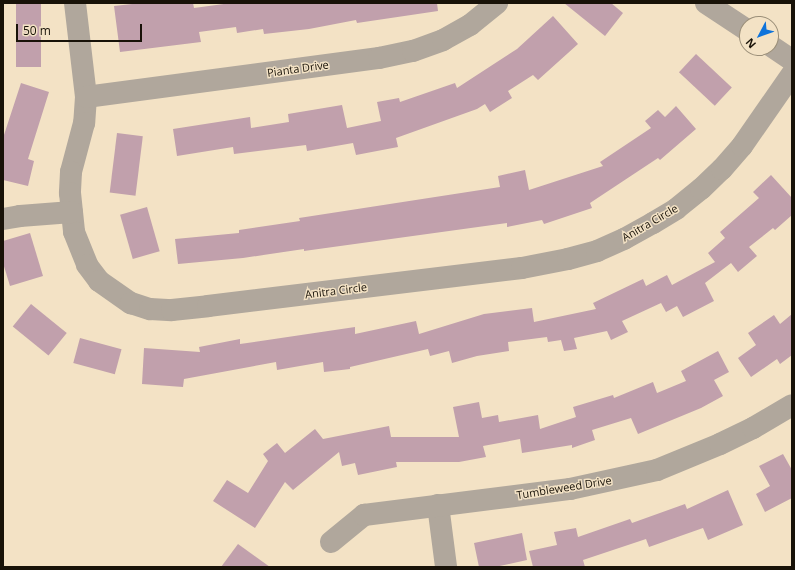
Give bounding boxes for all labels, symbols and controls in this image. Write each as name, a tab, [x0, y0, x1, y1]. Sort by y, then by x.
scale bar	[18, 16, 144, 42]
north arrow	[739, 16, 779, 56]
text: 50 m	[23, 22, 51, 39]
text: N	[742, 35, 759, 52]
street label: Pianta Drive	[266, 58, 330, 80]
street label: Anitra Circle	[620, 202, 680, 244]
street label: Anitra Circle	[304, 281, 368, 301]
street label: Tumbleweed Drive	[516, 474, 612, 502]

